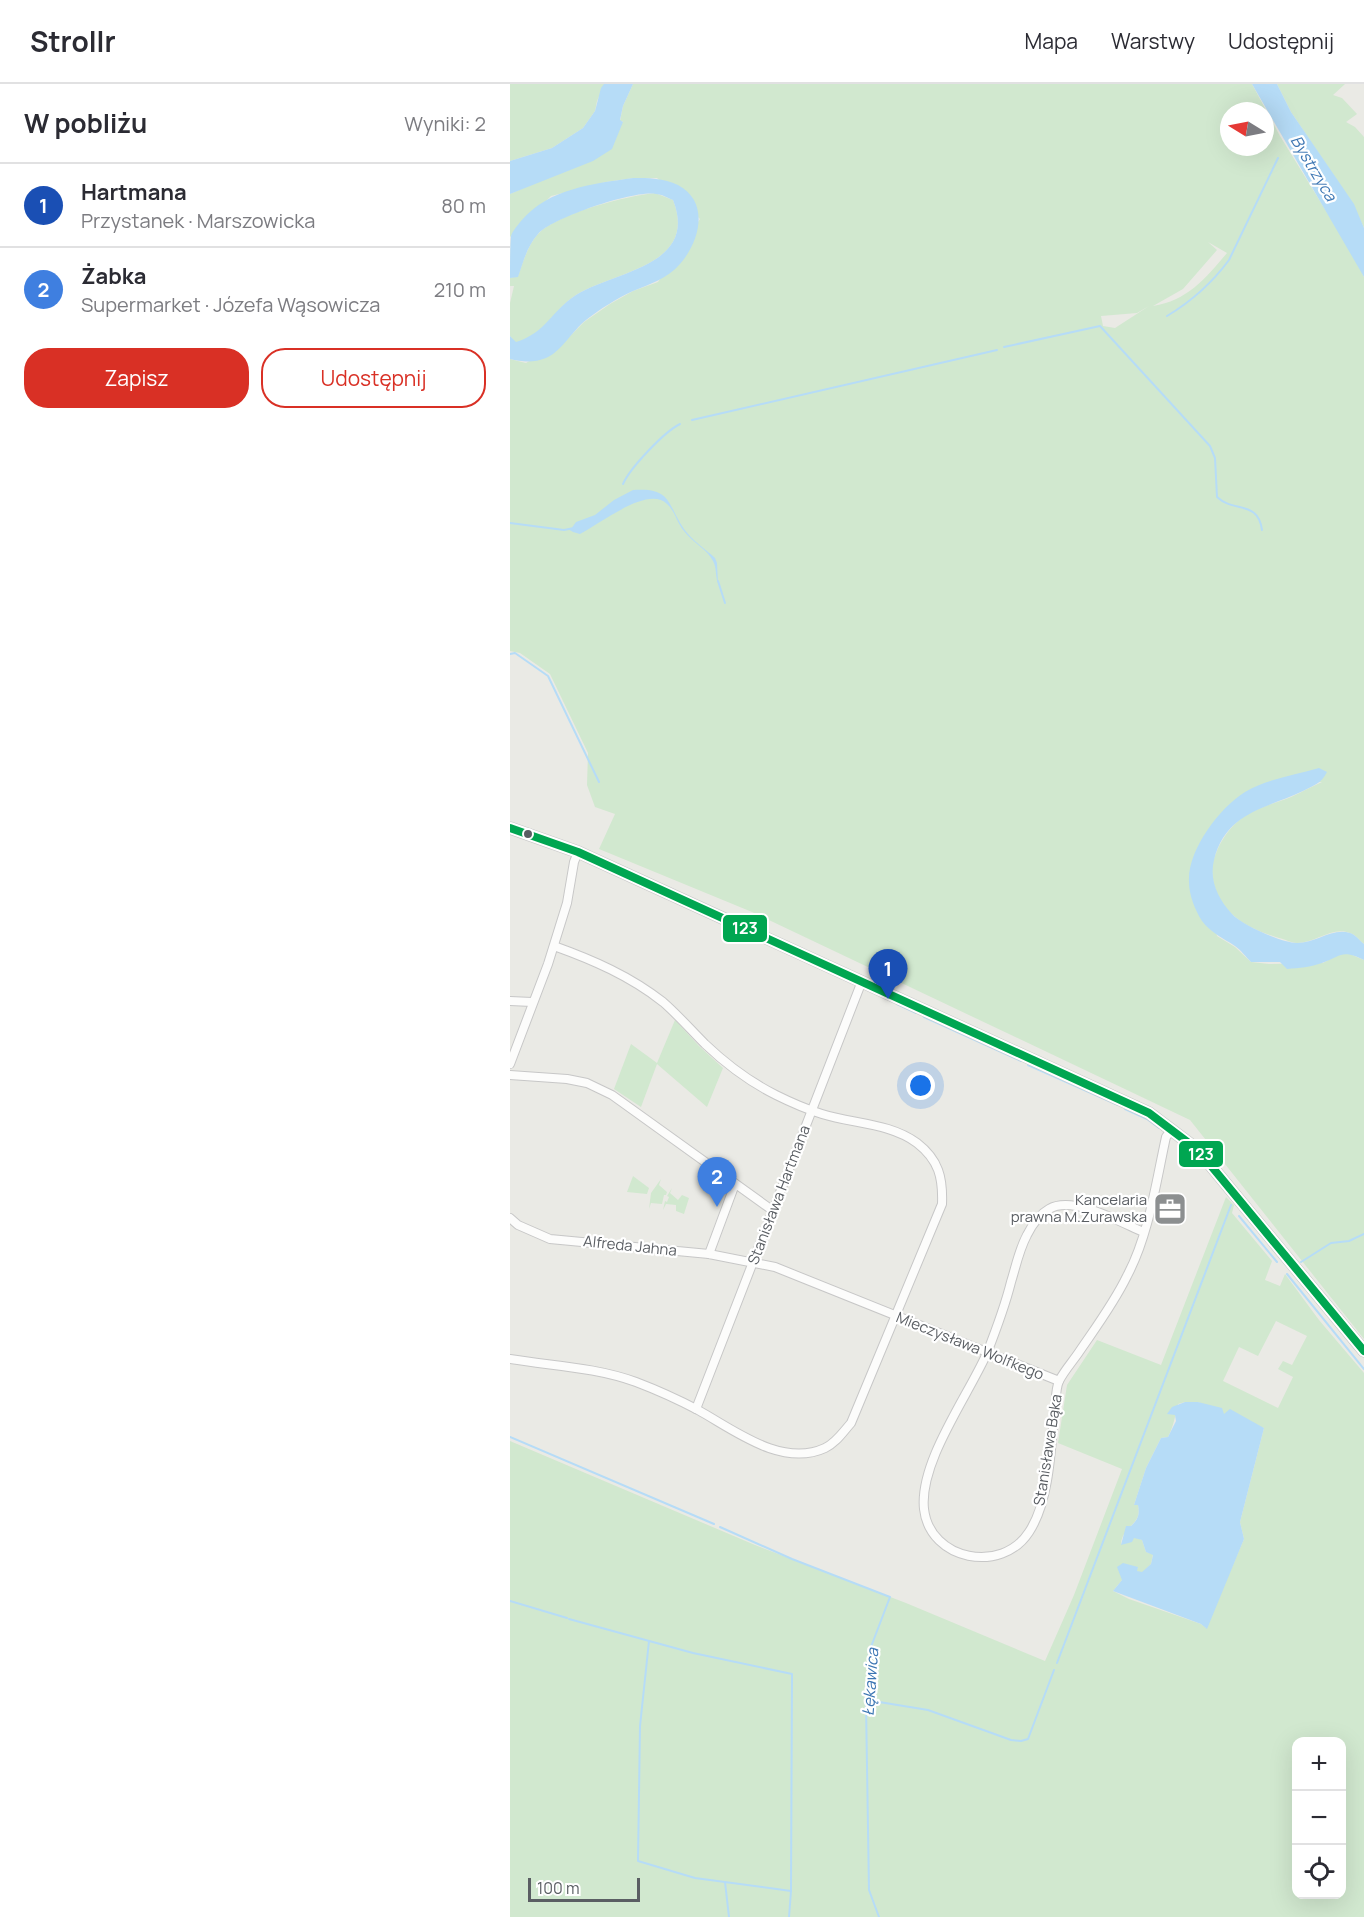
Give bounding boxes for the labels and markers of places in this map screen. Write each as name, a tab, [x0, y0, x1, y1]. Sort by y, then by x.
unlabelled marker	[522, 828, 534, 840]
pin: 1	[868, 950, 908, 999]
pin: 2	[698, 1158, 736, 1207]
place label: Kancelaria prawna M.Zurawska	[1011, 1189, 1147, 1227]
office icon: Kancelaria prawna M.Zurawska	[1152, 1191, 1188, 1227]

